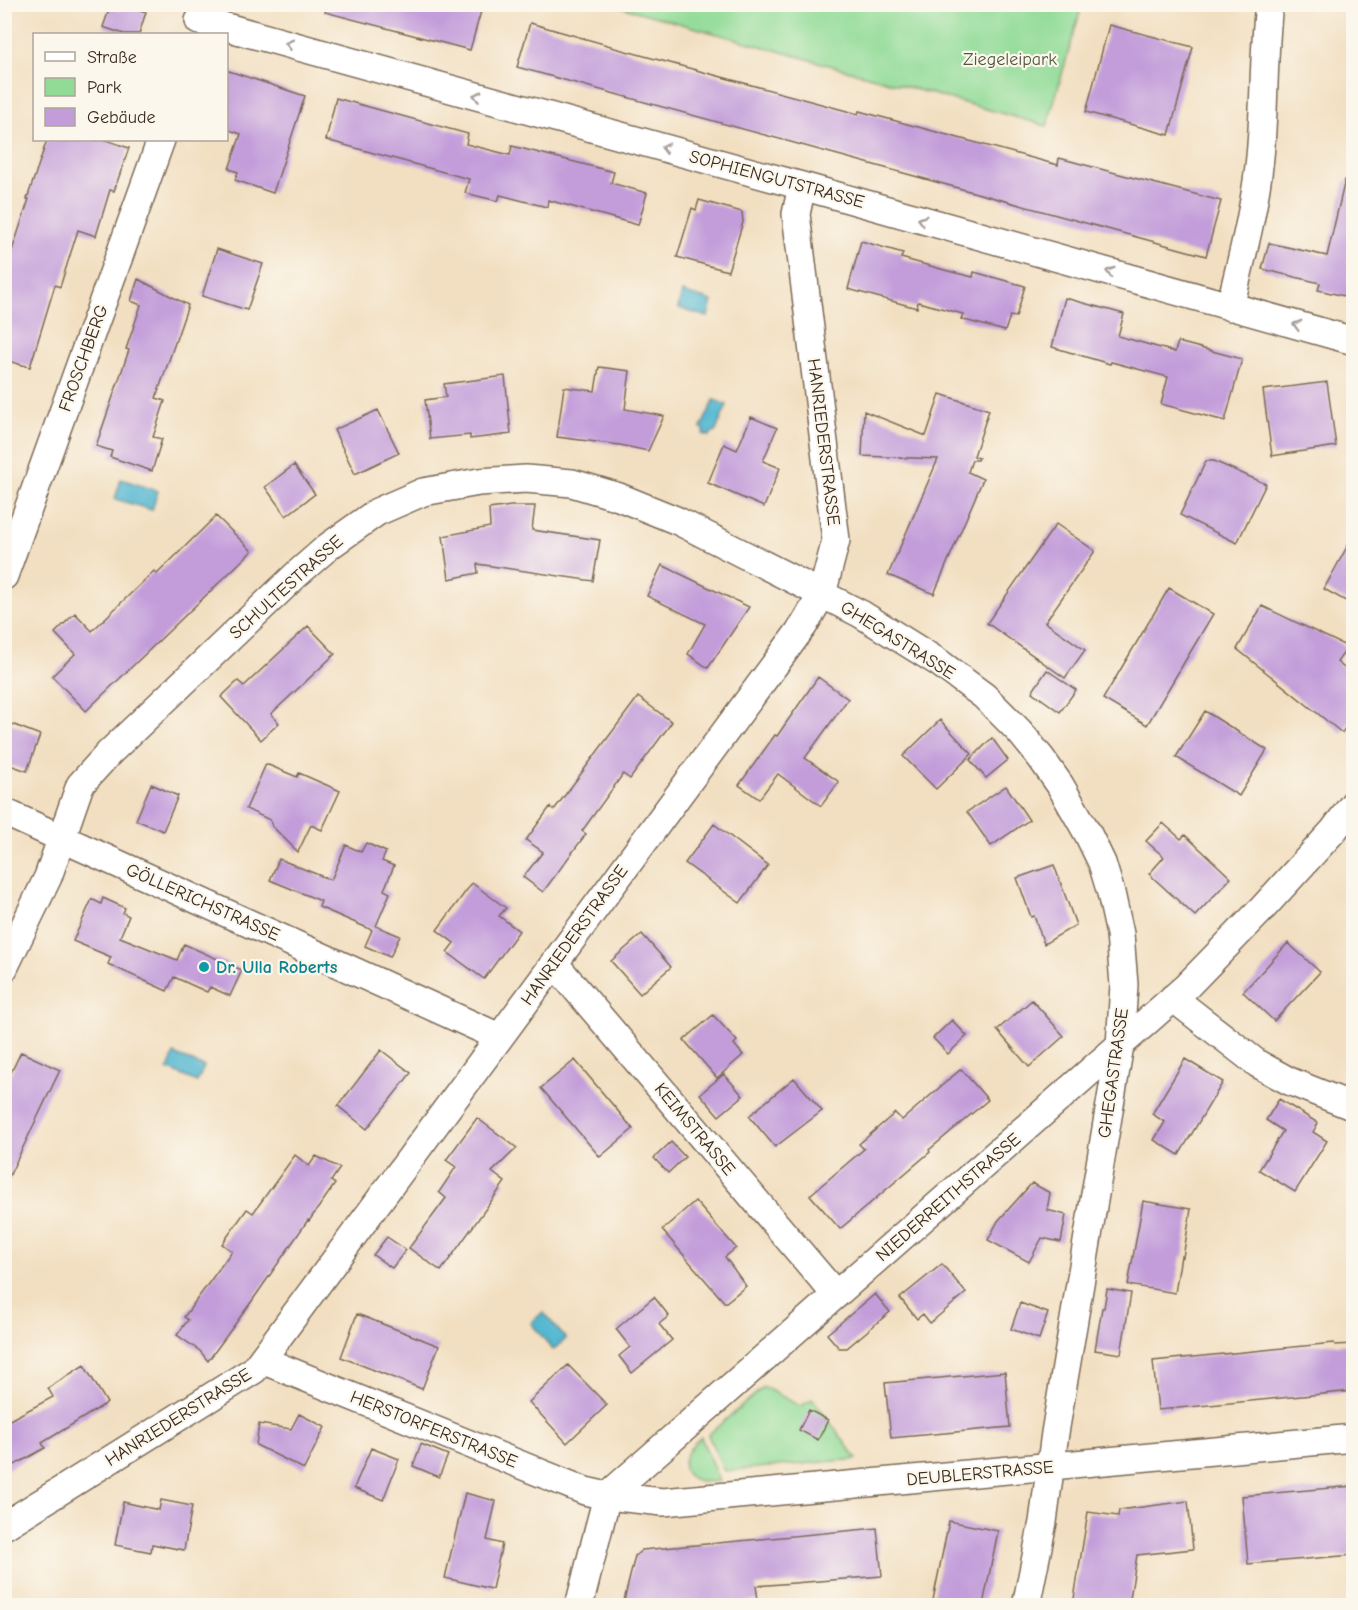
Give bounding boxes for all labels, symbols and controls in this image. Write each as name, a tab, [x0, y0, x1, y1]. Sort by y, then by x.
legend	[33, 33, 228, 141]
one-way arrow	[284, 39, 294, 52]
text: Straße	[87, 47, 137, 68]
park label: Ziegeleipark	[963, 49, 1057, 70]
text: Park	[87, 77, 122, 98]
one-way arrow	[472, 91, 482, 104]
text: Gebäude	[87, 107, 156, 128]
one-way arrow	[660, 143, 671, 155]
street label: SOPHIENGUTSTRASSE	[687, 146, 867, 213]
one-way arrow	[917, 214, 927, 227]
one-way arrow	[1105, 267, 1115, 279]
street label: FROSCHBERG	[54, 302, 113, 415]
one-way arrow	[1292, 320, 1302, 333]
street label: HANRIEDERSTRASSE	[803, 357, 844, 527]
street label: SCHULTESTRASSE	[225, 531, 347, 644]
street label: GHEGASTRASSE	[837, 597, 959, 684]
street label: GÖLLERICHSTRASSE	[123, 859, 283, 946]
street label: HANRIEDERSTRASSE	[517, 861, 632, 1009]
place label: Dr. Ulla Roberts	[216, 957, 338, 978]
marker: Dr. Ulla Roberts	[197, 960, 211, 974]
street label: GHEGASTRASSE	[1094, 1007, 1133, 1139]
street label: KEIMSTRASSE	[650, 1079, 739, 1180]
street label: NIEDERREITHSTRASSE	[872, 1129, 1025, 1266]
street label: HANRIEDERSTRASSE	[101, 1364, 255, 1471]
street label: HERSTORFERSTRASSE	[347, 1386, 521, 1473]
street label: DEUBLERSTRASSE	[906, 1457, 1055, 1490]

